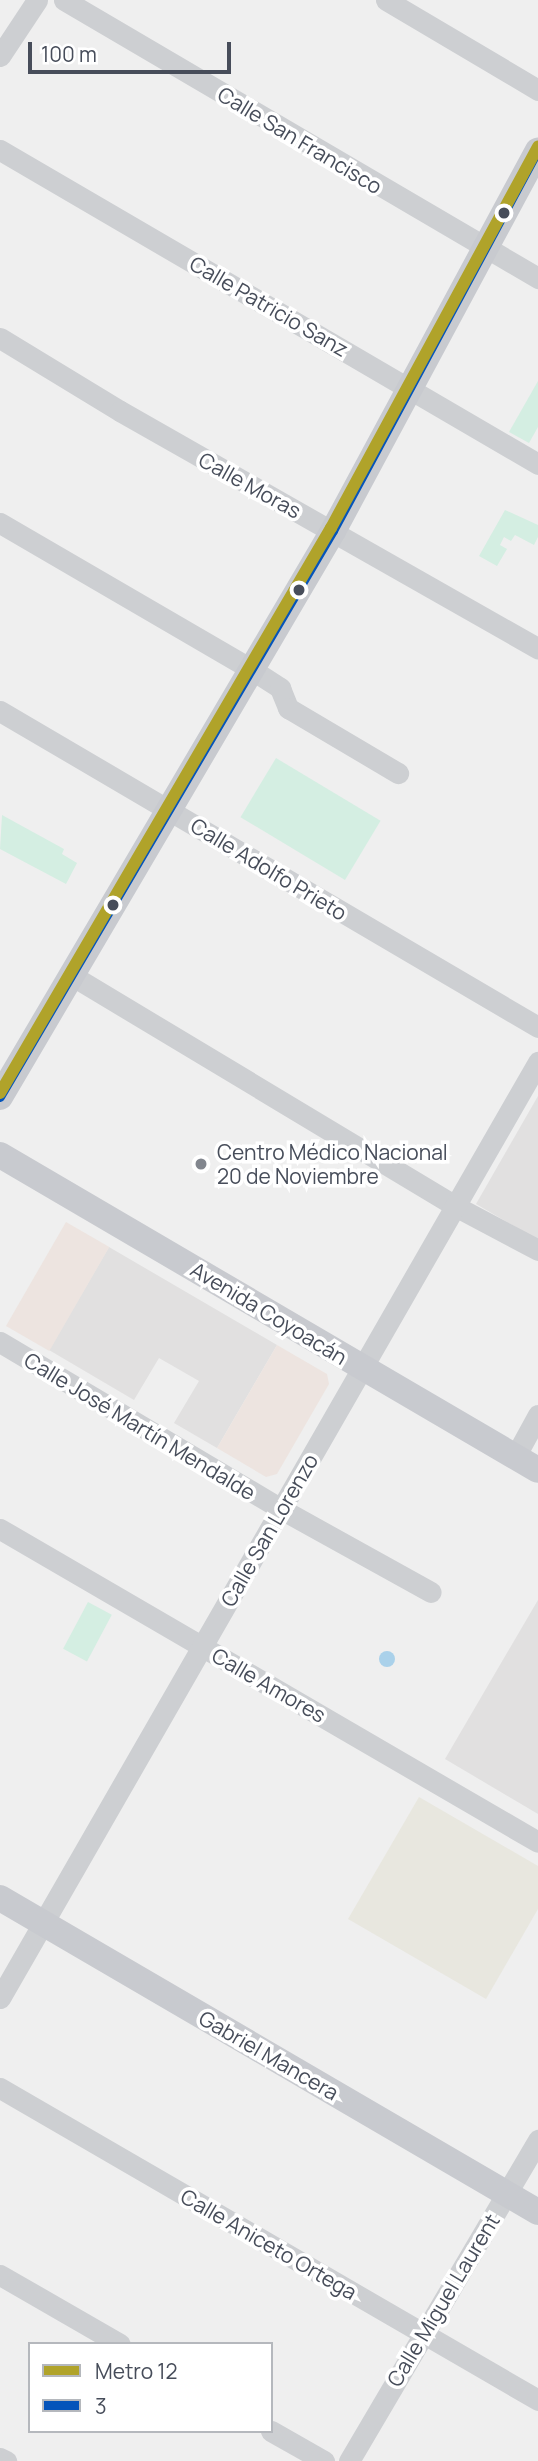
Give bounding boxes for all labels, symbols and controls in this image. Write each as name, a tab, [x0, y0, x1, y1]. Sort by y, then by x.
scale bar	[32, 28, 234, 72]
text: 100 m	[41, 40, 97, 68]
street label: Calle San Francisco	[213, 81, 387, 199]
unlabelled marker	[497, 206, 511, 220]
street label: Calle Patricio Sanz	[185, 250, 353, 362]
street label: Calle Moras	[195, 447, 305, 523]
unlabelled marker	[292, 583, 306, 597]
street label: Calle Adolfo Prieto	[186, 812, 352, 926]
unlabelled marker	[106, 898, 120, 912]
place label: Centro Médico Nacional 20 de Noviembre	[217, 1139, 448, 1189]
marker: Centro Médico Nacional 20 de Noviembre	[191, 1154, 211, 1174]
street label: Avenida Coyoacán	[186, 1256, 352, 1370]
street label: Calle José Martín Mendalde	[20, 1347, 260, 1505]
street label: Calle San Lorenzo	[215, 1449, 323, 1611]
street label: Calle Amores	[208, 1642, 330, 1728]
street label: Gabriel Mancera	[195, 2005, 343, 2105]
street label: Calle Aniceto Ortega	[177, 2183, 361, 2305]
street label: Calle Miguel Laurent	[382, 2209, 504, 2391]
legend	[28, 2342, 273, 2433]
text: Metro 12	[95, 2357, 177, 2385]
text: 3	[95, 2392, 107, 2420]

